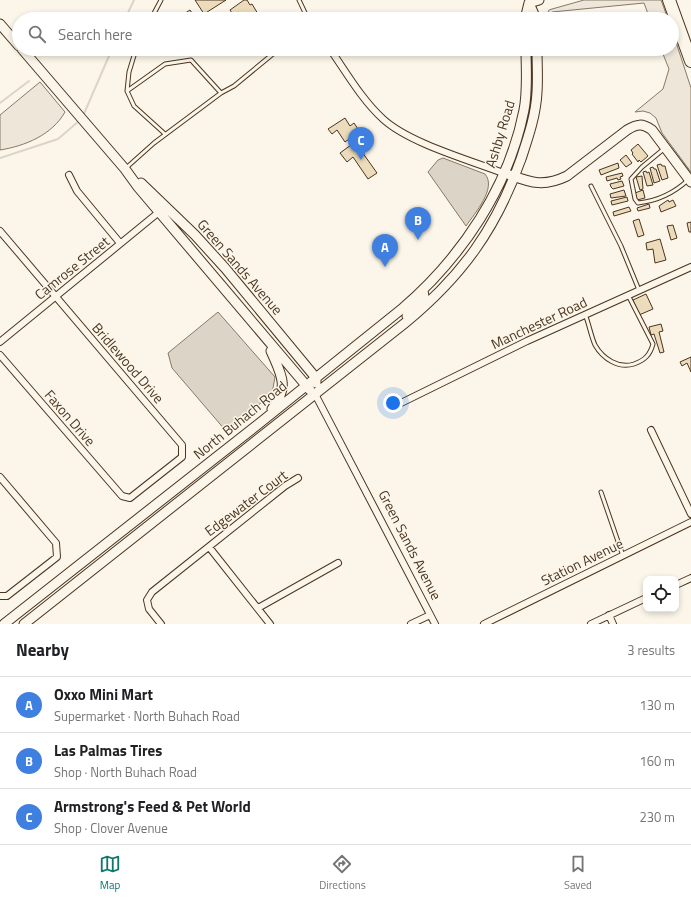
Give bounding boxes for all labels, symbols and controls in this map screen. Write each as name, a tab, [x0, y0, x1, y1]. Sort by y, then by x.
search box	[12, 12, 679, 56]
icon: search	[26, 23, 48, 45]
text: Search here	[58, 23, 132, 46]
street label: Ashby Road	[479, 97, 520, 170]
pin: C	[348, 127, 374, 160]
pin: B	[405, 207, 431, 240]
street label: Green Sands Avenue	[193, 214, 288, 319]
street label: Camrose Street	[30, 231, 114, 304]
pin: A	[372, 234, 398, 267]
street label: Manchester Road	[487, 291, 590, 354]
street label: Bridlewood Drive	[87, 318, 169, 408]
street label: North Buhach Road	[188, 375, 291, 464]
street label: Faxon Drive	[40, 385, 101, 450]
your location	[383, 393, 403, 413]
street label: Edgewater Court	[200, 464, 292, 541]
street label: Green Sands Avenue	[374, 486, 447, 603]
street label: Station Avenue	[537, 533, 626, 591]
map controls	[643, 576, 679, 612]
button: locate	[643, 576, 679, 612]
text: Nearby	[16, 637, 69, 663]
text: 3 results	[627, 640, 675, 660]
text: Oxxo Mini Mart	[54, 683, 153, 706]
text: A	[25, 695, 33, 715]
text: 130 m	[639, 695, 675, 715]
text: Supermarket · North Buhach Road	[54, 706, 240, 726]
text: Las Palmas Tires	[54, 739, 162, 762]
text: B	[25, 751, 33, 771]
text: 160 m	[639, 751, 675, 771]
text: Shop · North Buhach Road	[54, 762, 197, 782]
text: Armstrong's Feed & Pet World	[54, 795, 251, 818]
text: C	[25, 807, 33, 827]
text: 230 m	[639, 807, 675, 827]
text: Shop · Clover Avenue	[54, 818, 168, 838]
tab: Map	[99, 853, 121, 893]
tab: Directions	[319, 853, 366, 893]
tab: Saved	[564, 853, 592, 893]

